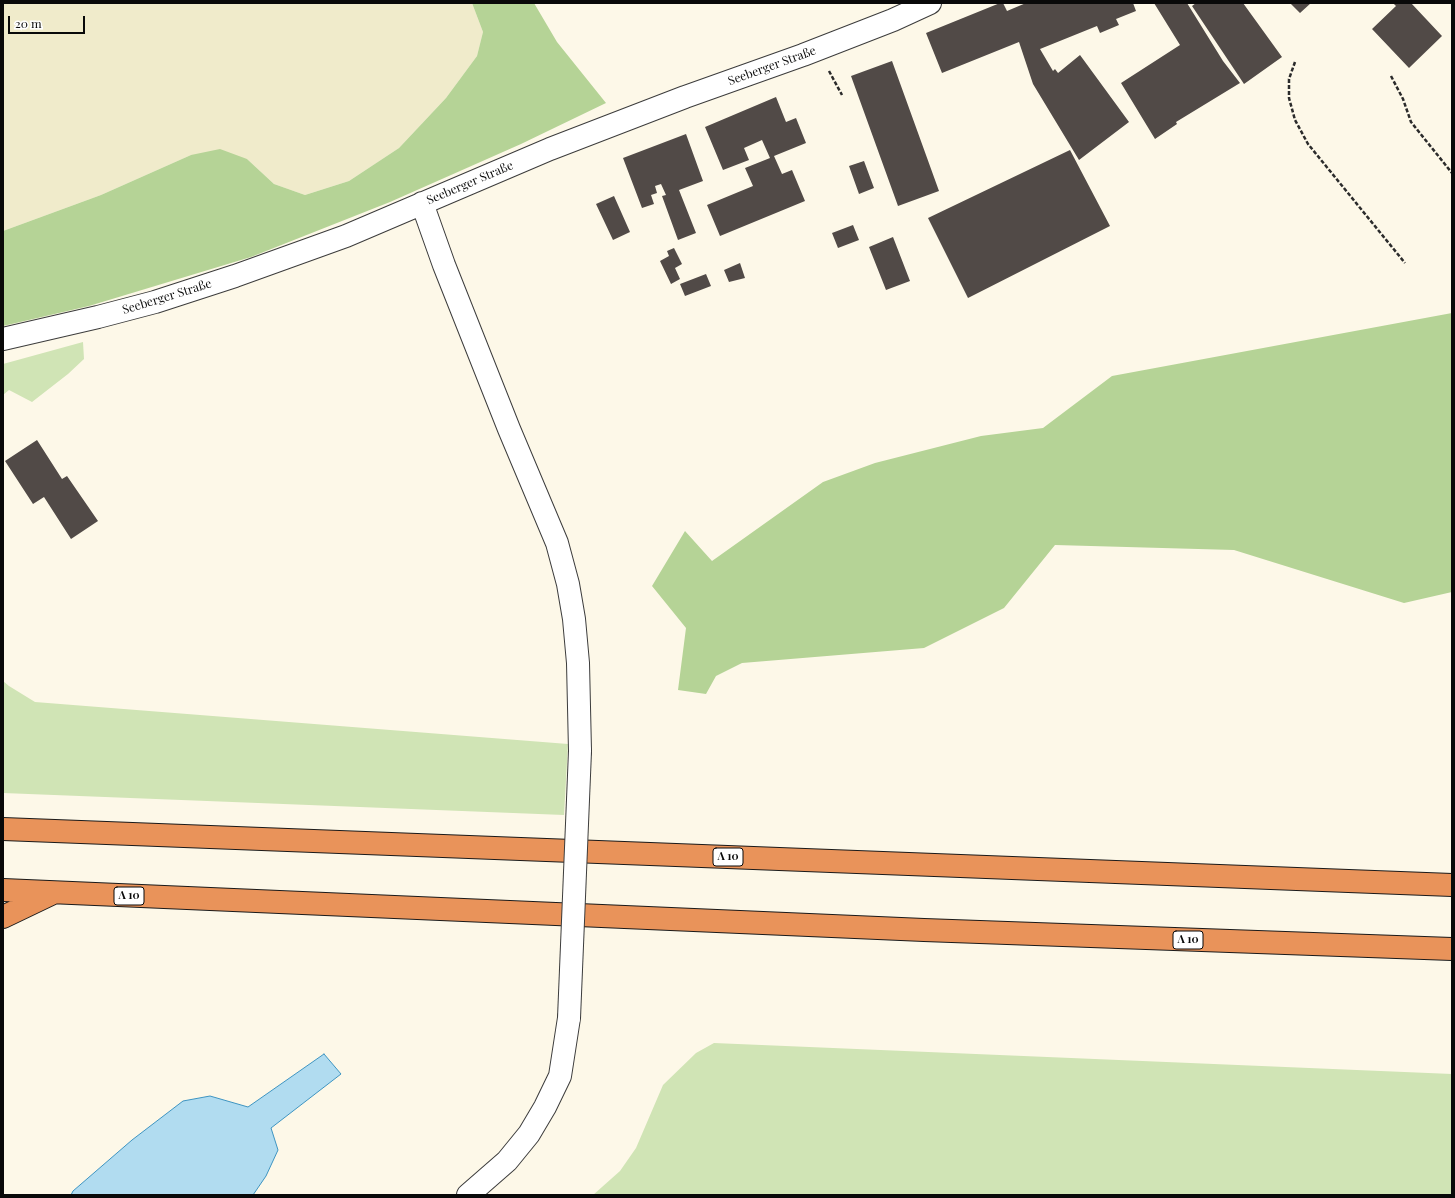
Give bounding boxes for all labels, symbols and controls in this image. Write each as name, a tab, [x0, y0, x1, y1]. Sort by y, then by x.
scale bar	[10, 8, 87, 34]
text: 20 m	[15, 15, 42, 31]
street label: Seeberger Straße	[726, 43, 818, 89]
street label: Seeberger Straße	[425, 158, 515, 208]
street label: Seeberger Straße	[121, 277, 213, 317]
road number: A 10	[713, 848, 743, 866]
road number: A 10	[114, 887, 144, 905]
road number: A 10	[1173, 931, 1203, 949]

